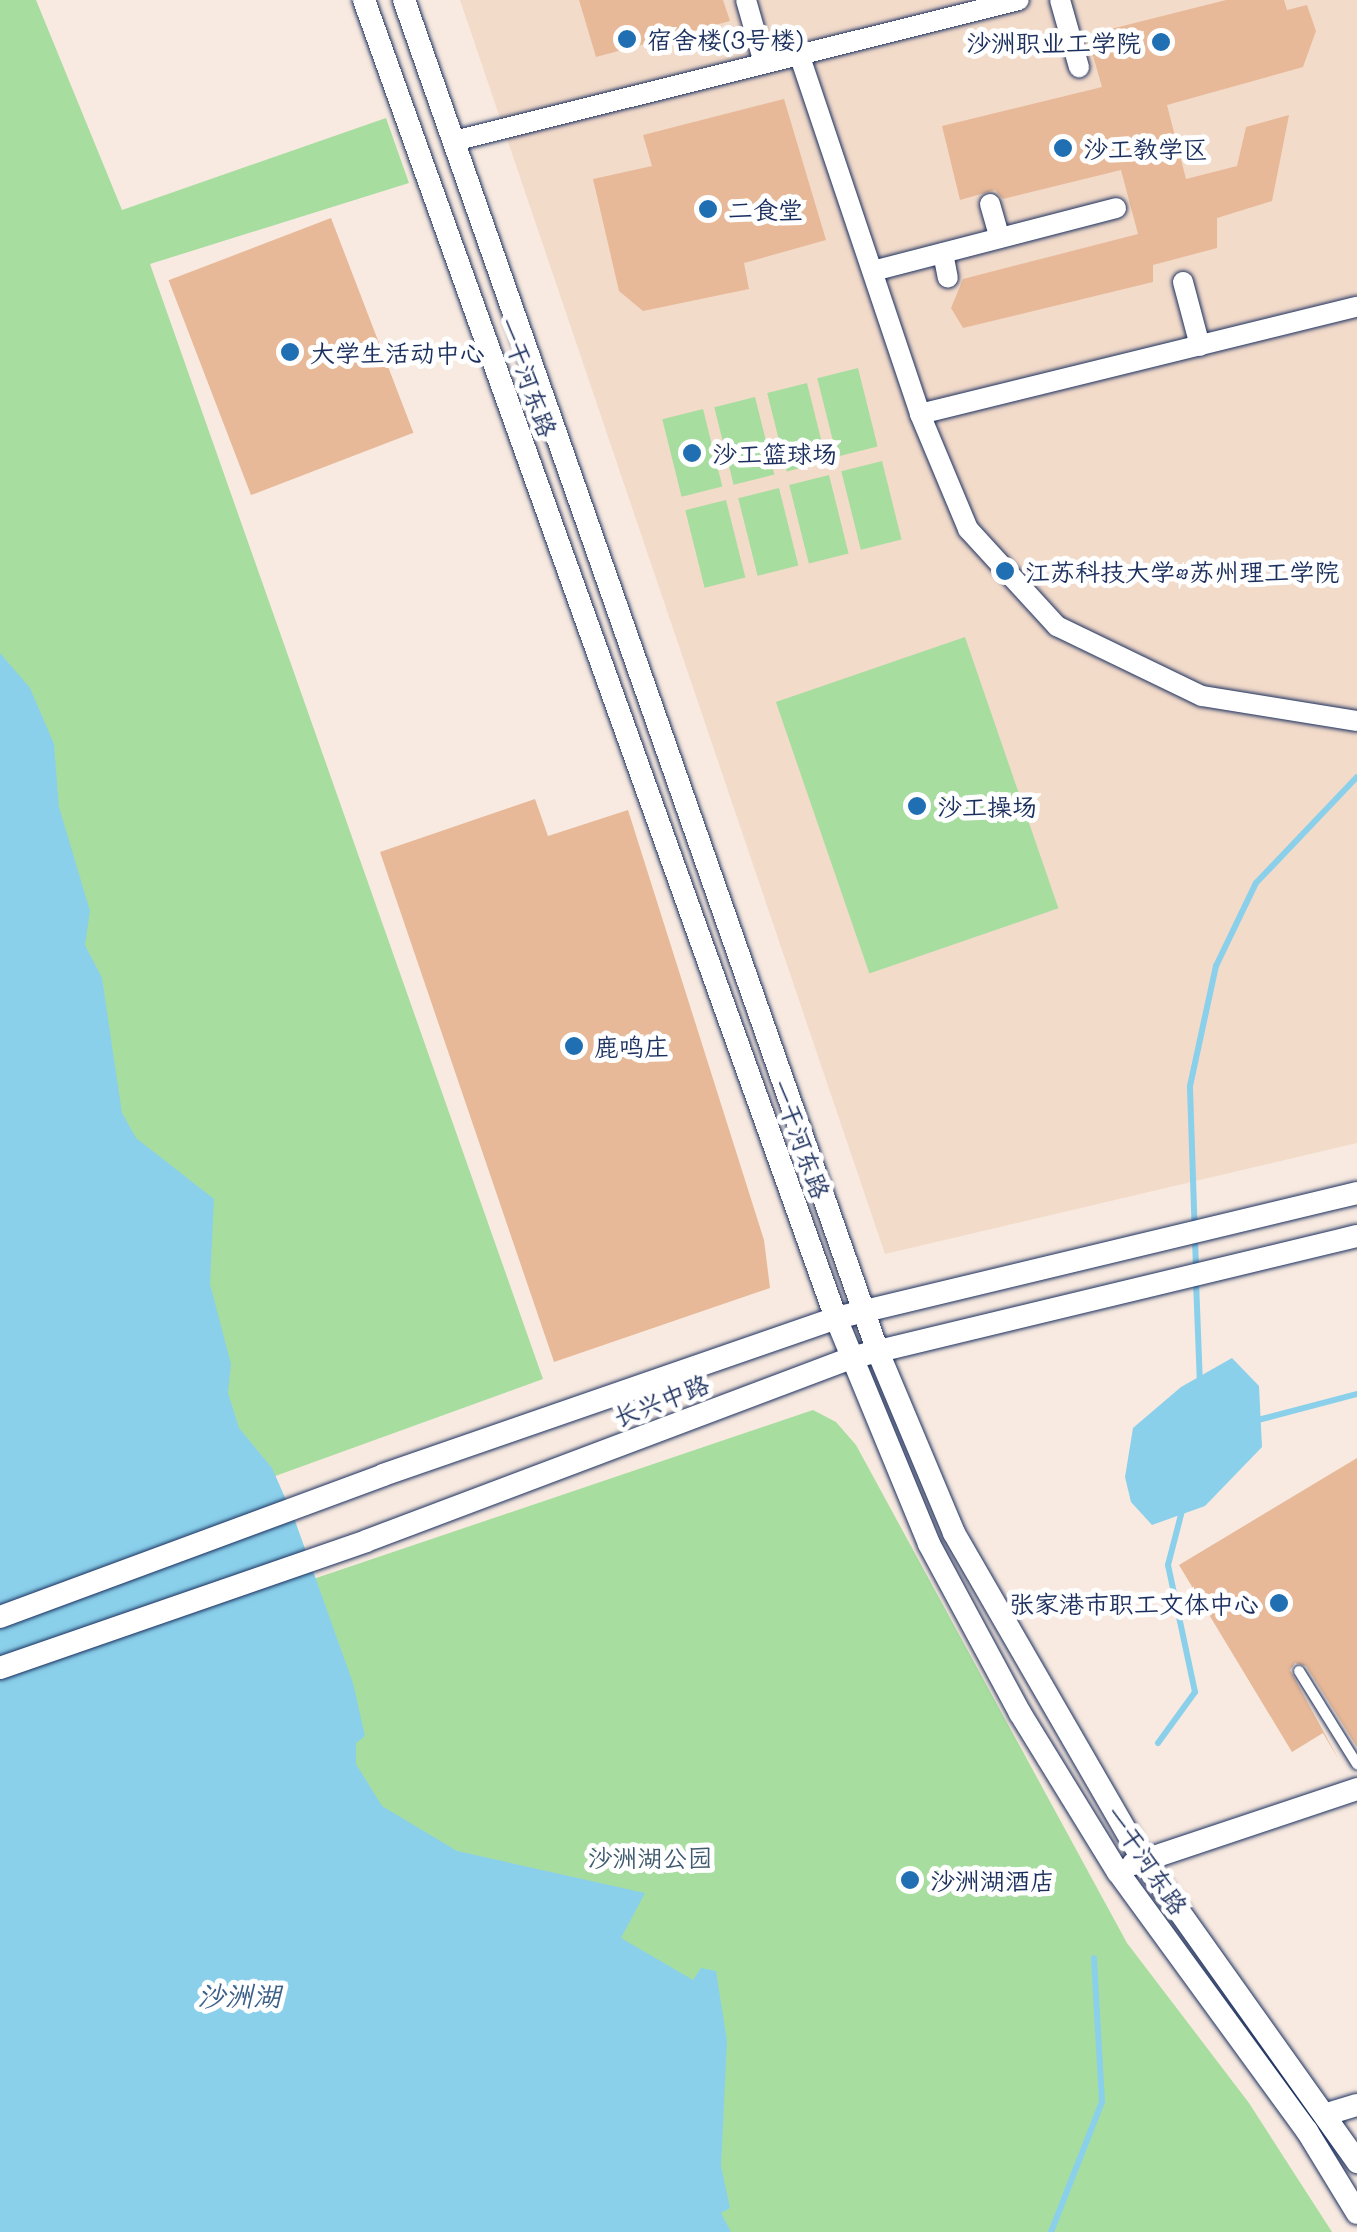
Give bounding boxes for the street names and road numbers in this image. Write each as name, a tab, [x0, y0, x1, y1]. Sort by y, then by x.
street label: 一干河东路	[493, 313, 563, 441]
street label: 一干河东路	[766, 1075, 836, 1203]
street label: 长兴中路	[609, 1368, 713, 1432]
street label: 一干河东路	[1100, 1800, 1194, 1920]

